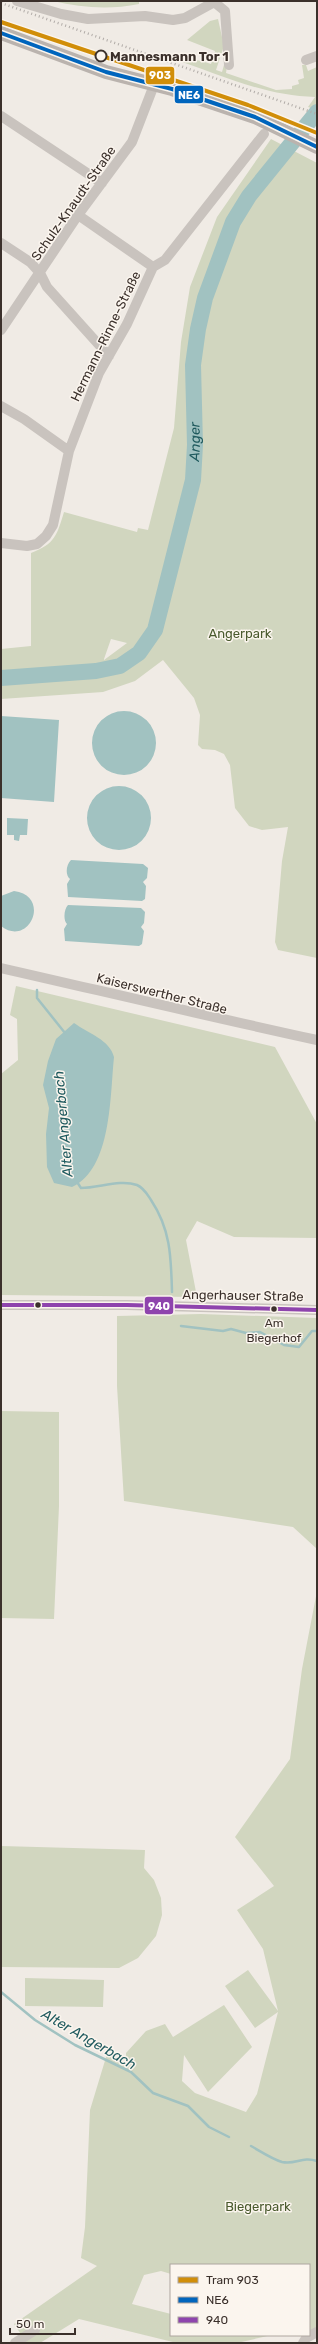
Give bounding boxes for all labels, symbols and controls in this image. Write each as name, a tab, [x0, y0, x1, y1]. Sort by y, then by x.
marker: Mannesmann Tor 1	[94, 49, 108, 63]
place label: Mannesmann Tor 1	[110, 49, 229, 64]
line badge: 903	[145, 66, 175, 85]
text: 903	[149, 69, 171, 82]
line badge: NE6	[174, 85, 204, 104]
text: NE6	[178, 89, 200, 102]
street label: Schulz-Knaudt-Straße	[28, 143, 119, 263]
street label: Hermann-Rinne-Straße	[67, 269, 144, 404]
water label: Anger	[186, 421, 204, 463]
park label: Angerpark	[208, 626, 272, 642]
street label: Kaiserswerther Straße	[95, 970, 229, 1017]
water label: Alter Angerbach	[50, 1070, 77, 1179]
street label: Angerhauser Straße	[182, 1287, 304, 1305]
line badge: 940	[144, 1296, 174, 1315]
unlabelled marker	[33, 1300, 43, 1310]
text: 940	[148, 1300, 170, 1313]
marker: Am Biegerhof	[269, 1304, 279, 1314]
place label: Am Biegerhof	[247, 1316, 302, 1345]
water label: Alter Angerbach	[38, 2005, 139, 2073]
park label: Biegerpark	[225, 2199, 291, 2215]
legend	[170, 2264, 310, 2336]
text: Tram 903	[206, 2273, 259, 2287]
text: NE6	[206, 2293, 229, 2307]
scale bar	[10, 2310, 75, 2336]
text: 940	[206, 2313, 228, 2327]
text: 50 m	[16, 2317, 44, 2331]

